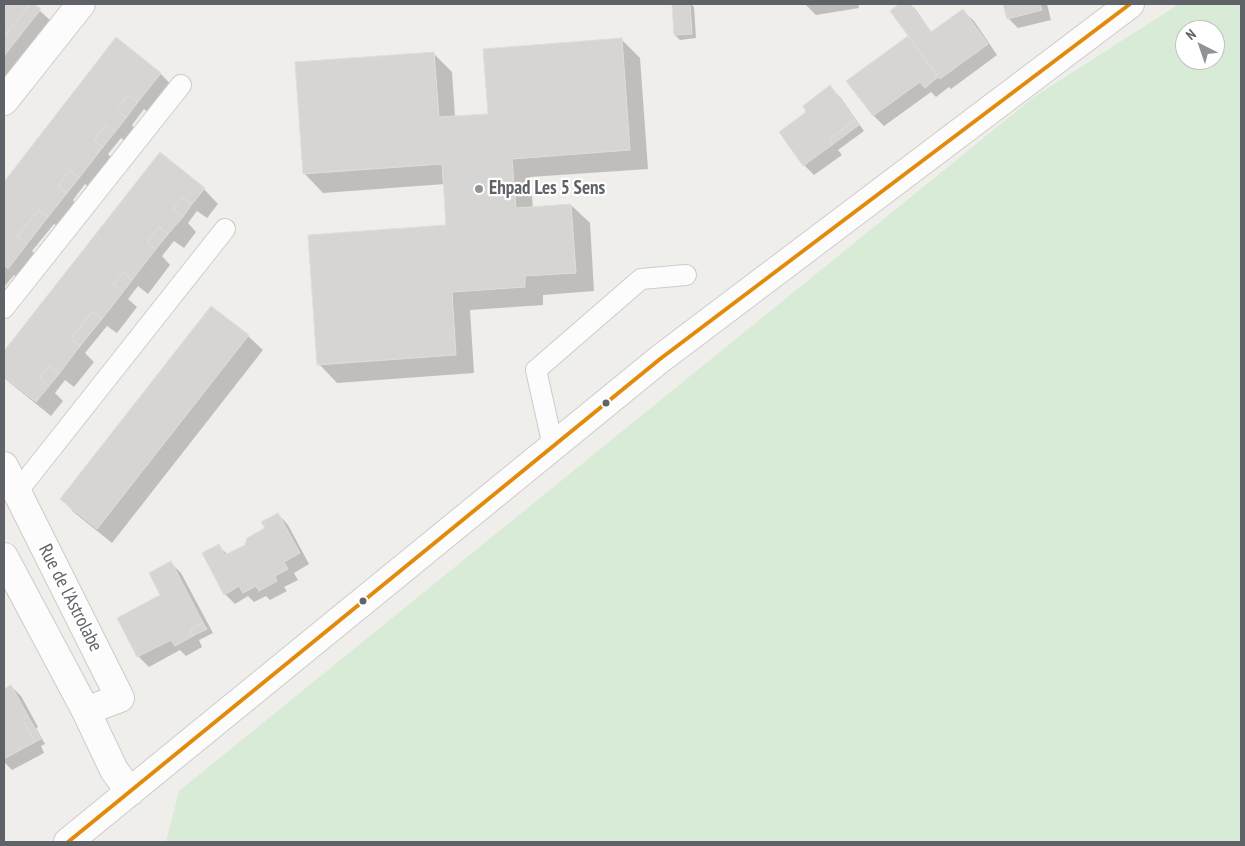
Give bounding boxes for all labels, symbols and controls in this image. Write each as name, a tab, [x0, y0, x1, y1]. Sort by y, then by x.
north arrow	[1175, 20, 1225, 70]
text: N	[1182, 25, 1200, 44]
place label: Ehpad Les 5 Sens	[489, 178, 605, 200]
marker: Ehpad Les 5 Sens	[473, 183, 485, 195]
unlabelled marker	[601, 398, 611, 408]
street label: Rue de l'Astrolabe	[33, 540, 107, 656]
unlabelled marker	[358, 596, 368, 606]

